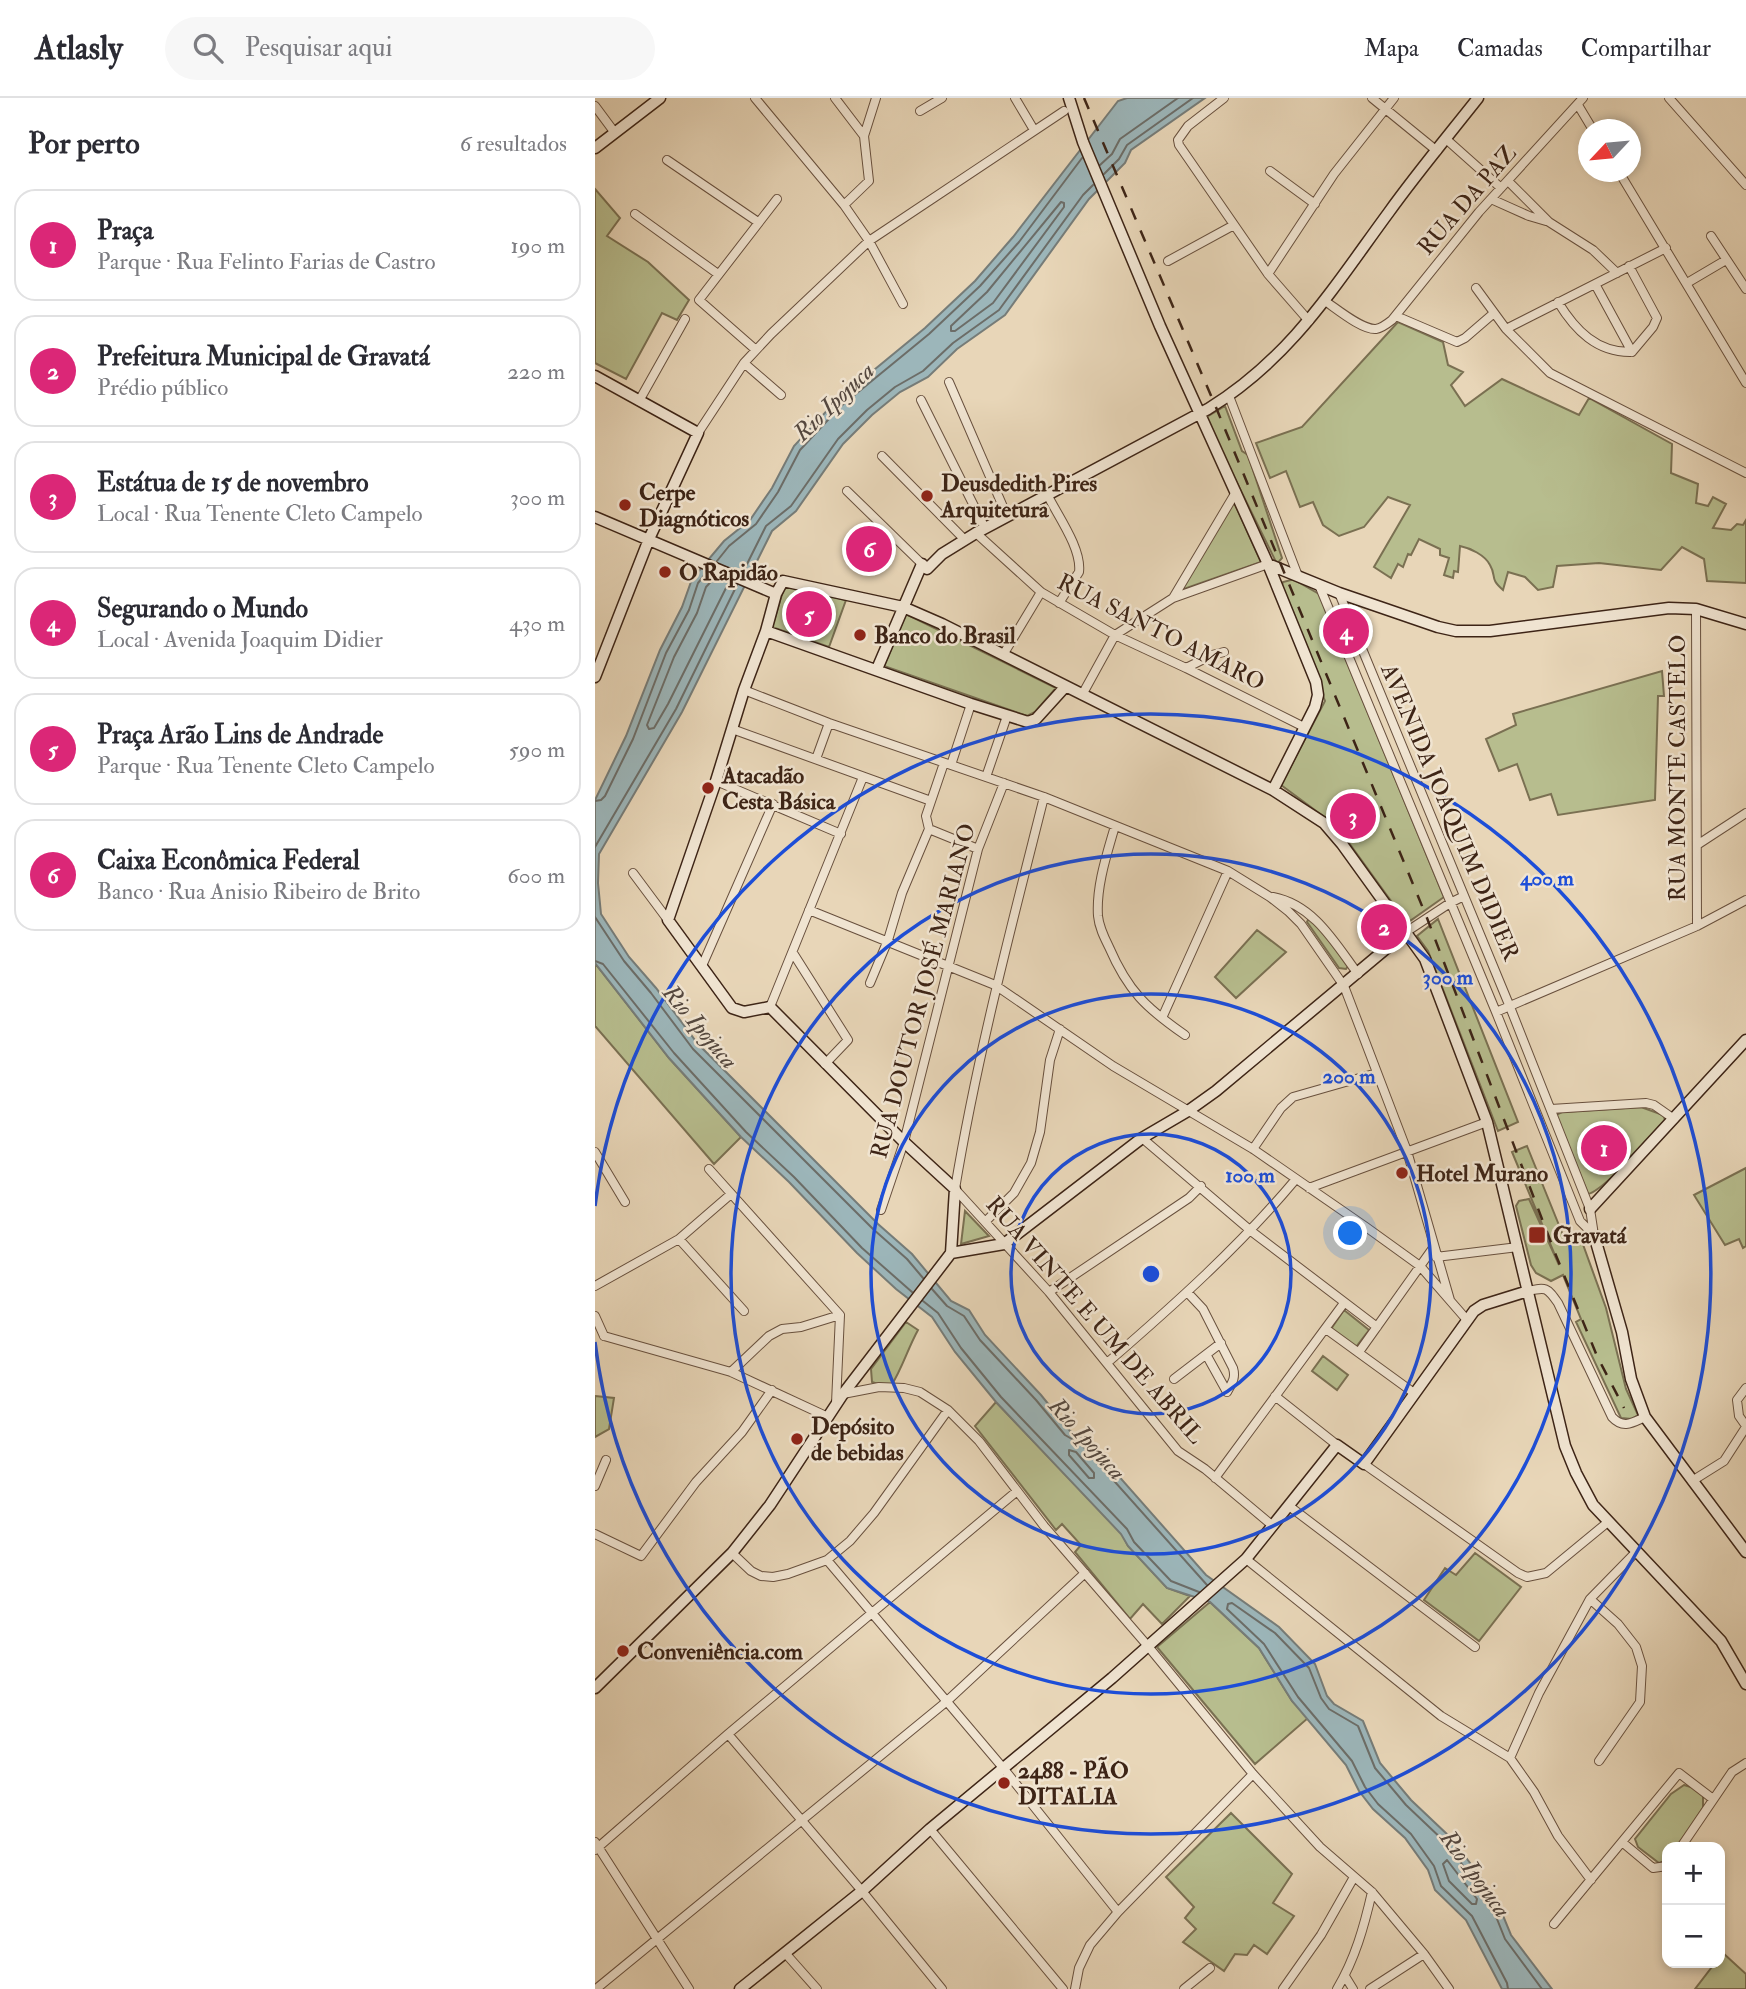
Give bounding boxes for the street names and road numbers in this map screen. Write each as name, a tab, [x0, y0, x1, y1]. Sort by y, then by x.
street label: RUA DA PAZ	[1411, 139, 1523, 261]
street label: RUA SANTO AMARO	[1052, 567, 1270, 697]
street label: RUA MONTE CASTELO	[1663, 635, 1692, 901]
street label: AVENIDA JOAQUIM DIDIER	[1374, 658, 1526, 965]
street label: RUA DOUTOR JOSÉ MARIANO	[864, 820, 982, 1162]
street label: RUA VINTE E UM DE ABRIL	[980, 1190, 1211, 1450]

